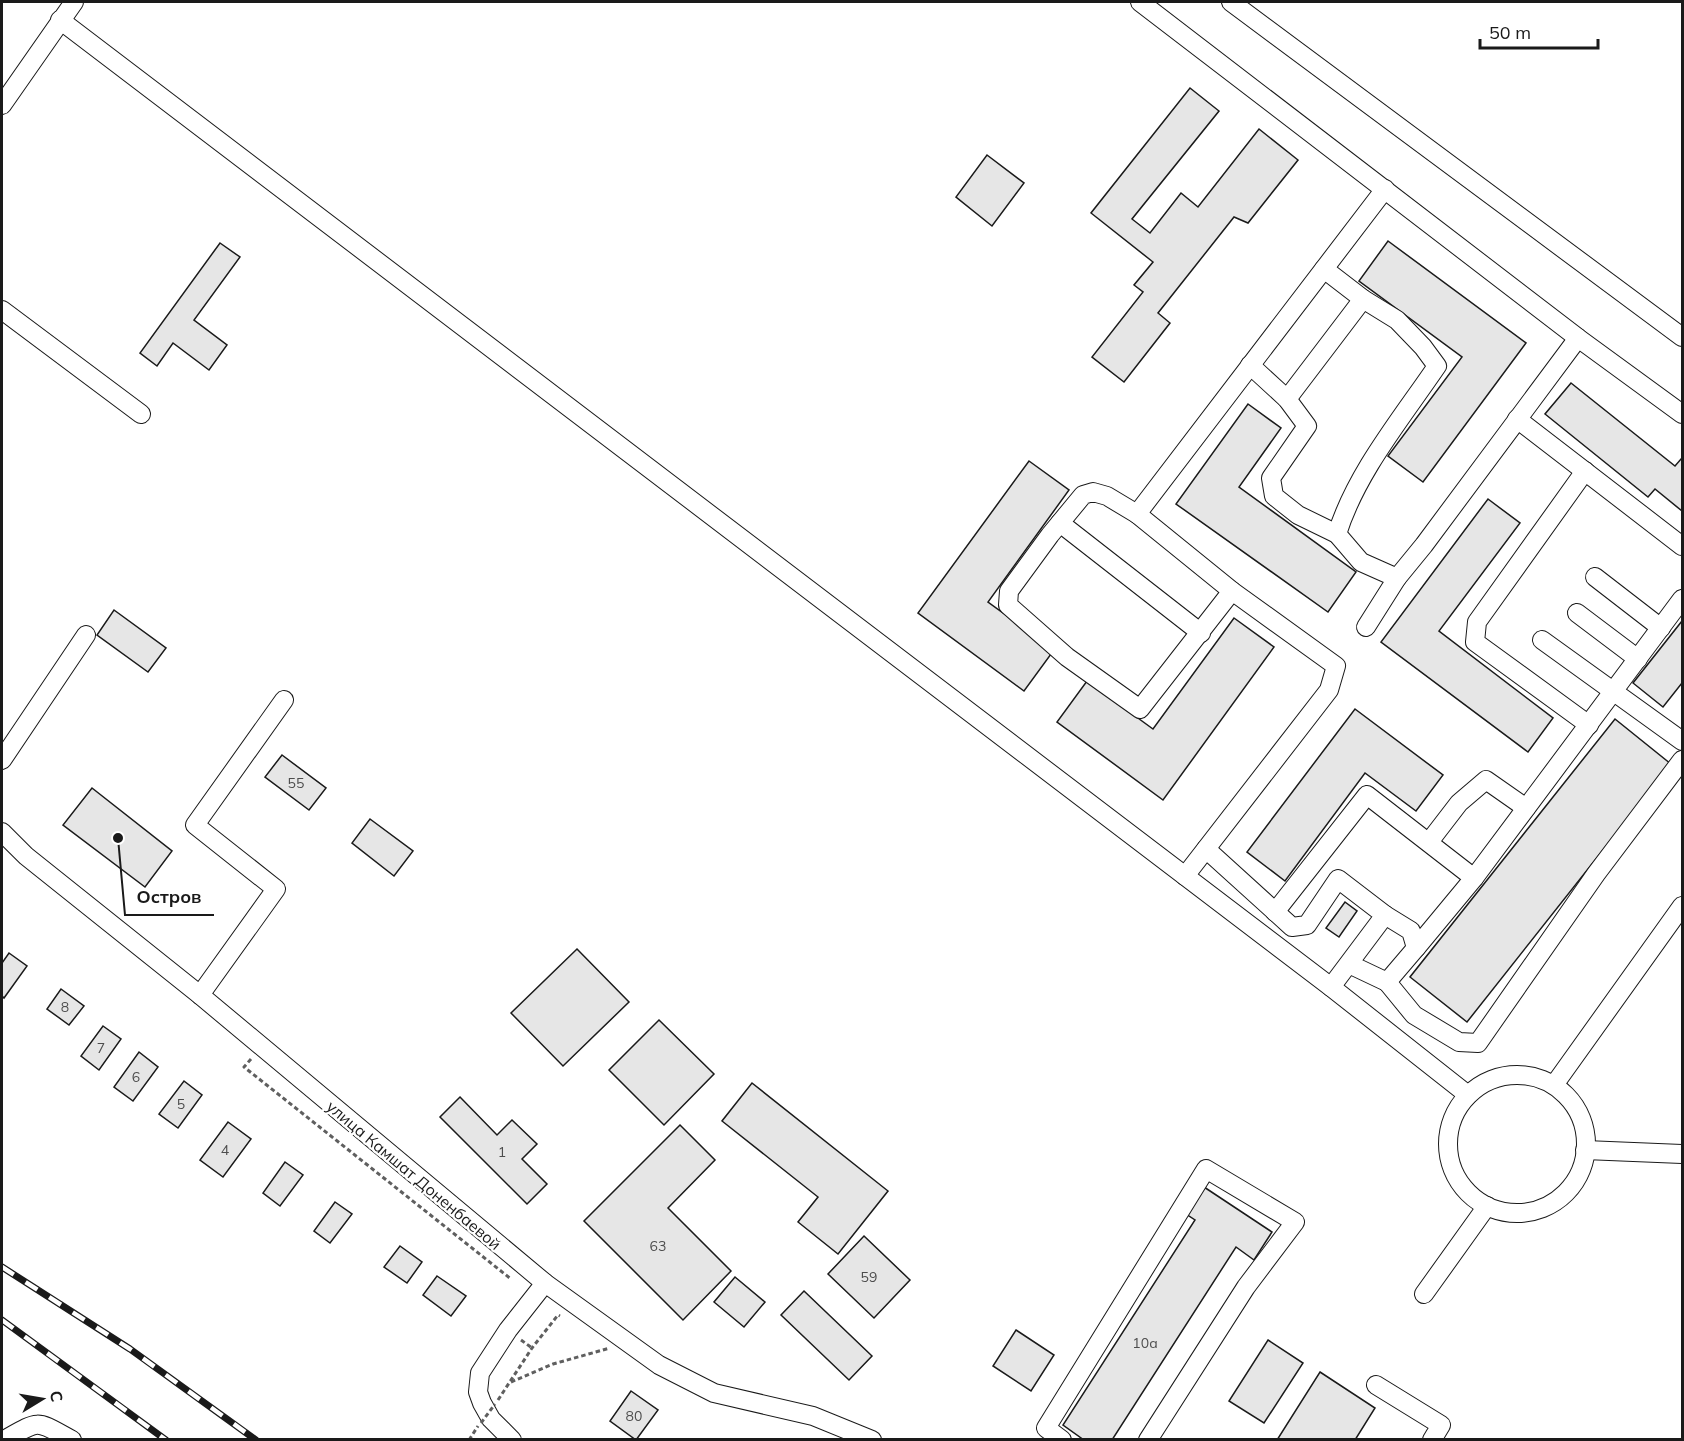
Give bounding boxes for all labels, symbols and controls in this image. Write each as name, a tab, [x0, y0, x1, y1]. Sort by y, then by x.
scale bar	[1480, 12, 1598, 50]
text: 50 m	[1489, 21, 1531, 44]
house number: 55	[288, 774, 304, 792]
callout: Остров	[125, 879, 214, 915]
text: Остров	[137, 885, 201, 908]
house number: 8	[61, 998, 69, 1016]
house number: 7	[97, 1039, 105, 1057]
house number: 6	[132, 1068, 140, 1086]
house number: 5	[177, 1095, 185, 1113]
street label: улица Камшат Доненбаевой	[323, 1096, 505, 1254]
house number: 4	[221, 1141, 230, 1159]
house number: 1	[498, 1143, 506, 1161]
house number: 63	[650, 1237, 666, 1255]
house number: 59	[861, 1268, 877, 1286]
house number: 10а	[1132, 1334, 1158, 1352]
north arrow	[12, 1369, 72, 1429]
text: С	[46, 1389, 68, 1403]
house number: 80	[626, 1407, 642, 1425]

